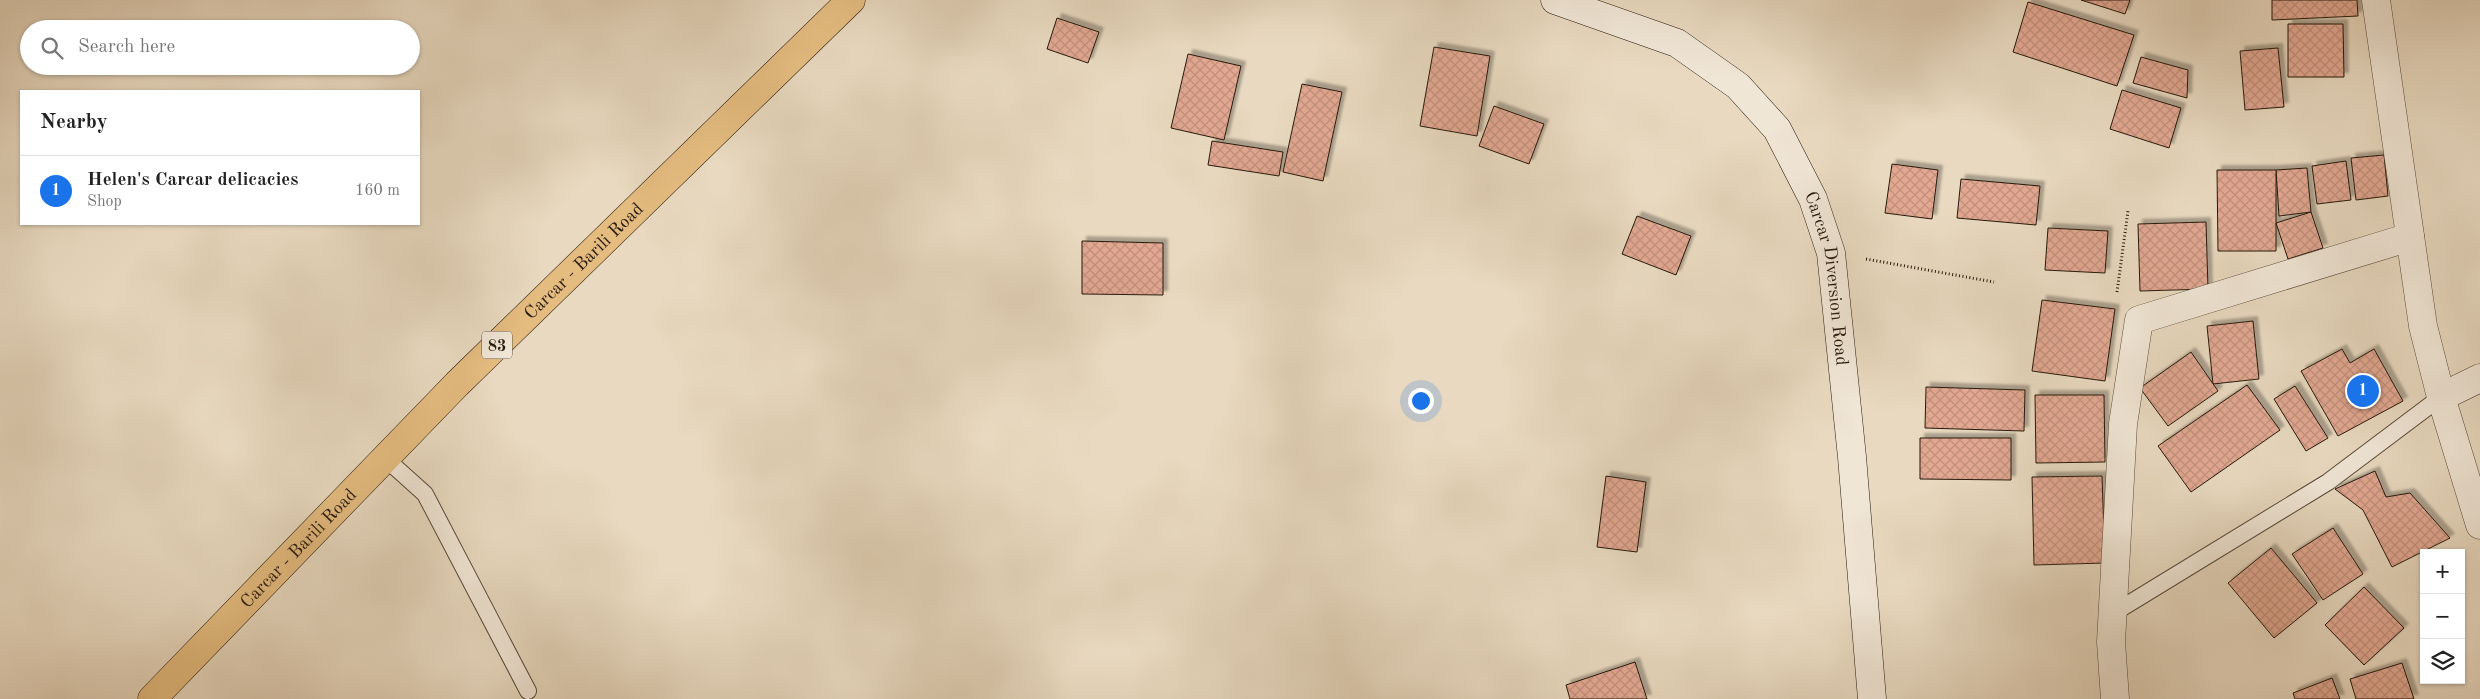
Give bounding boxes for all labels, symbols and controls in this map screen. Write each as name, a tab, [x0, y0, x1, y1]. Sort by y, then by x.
search box	[20, 20, 420, 75]
icon: search	[38, 34, 66, 62]
text: Search here	[78, 38, 175, 57]
text: Nearby	[40, 112, 108, 133]
text: Helen's Carcar delicacies	[87, 171, 298, 190]
text: 1	[51, 183, 61, 199]
text: 160 m	[355, 183, 400, 199]
street label: Carcar Diversion Road	[1801, 189, 1851, 366]
text: Shop	[87, 194, 122, 210]
street label: Carcar - Barili Road	[521, 200, 647, 323]
road number: 83	[482, 332, 512, 358]
pin: 1	[2347, 372, 2379, 410]
your location	[1408, 388, 1434, 414]
street label: Carcar - Barili Road	[237, 486, 360, 612]
map controls	[2420, 549, 2465, 684]
button: +	[2420, 549, 2465, 594]
button: −	[2420, 594, 2465, 639]
button: layers	[2420, 639, 2465, 684]

